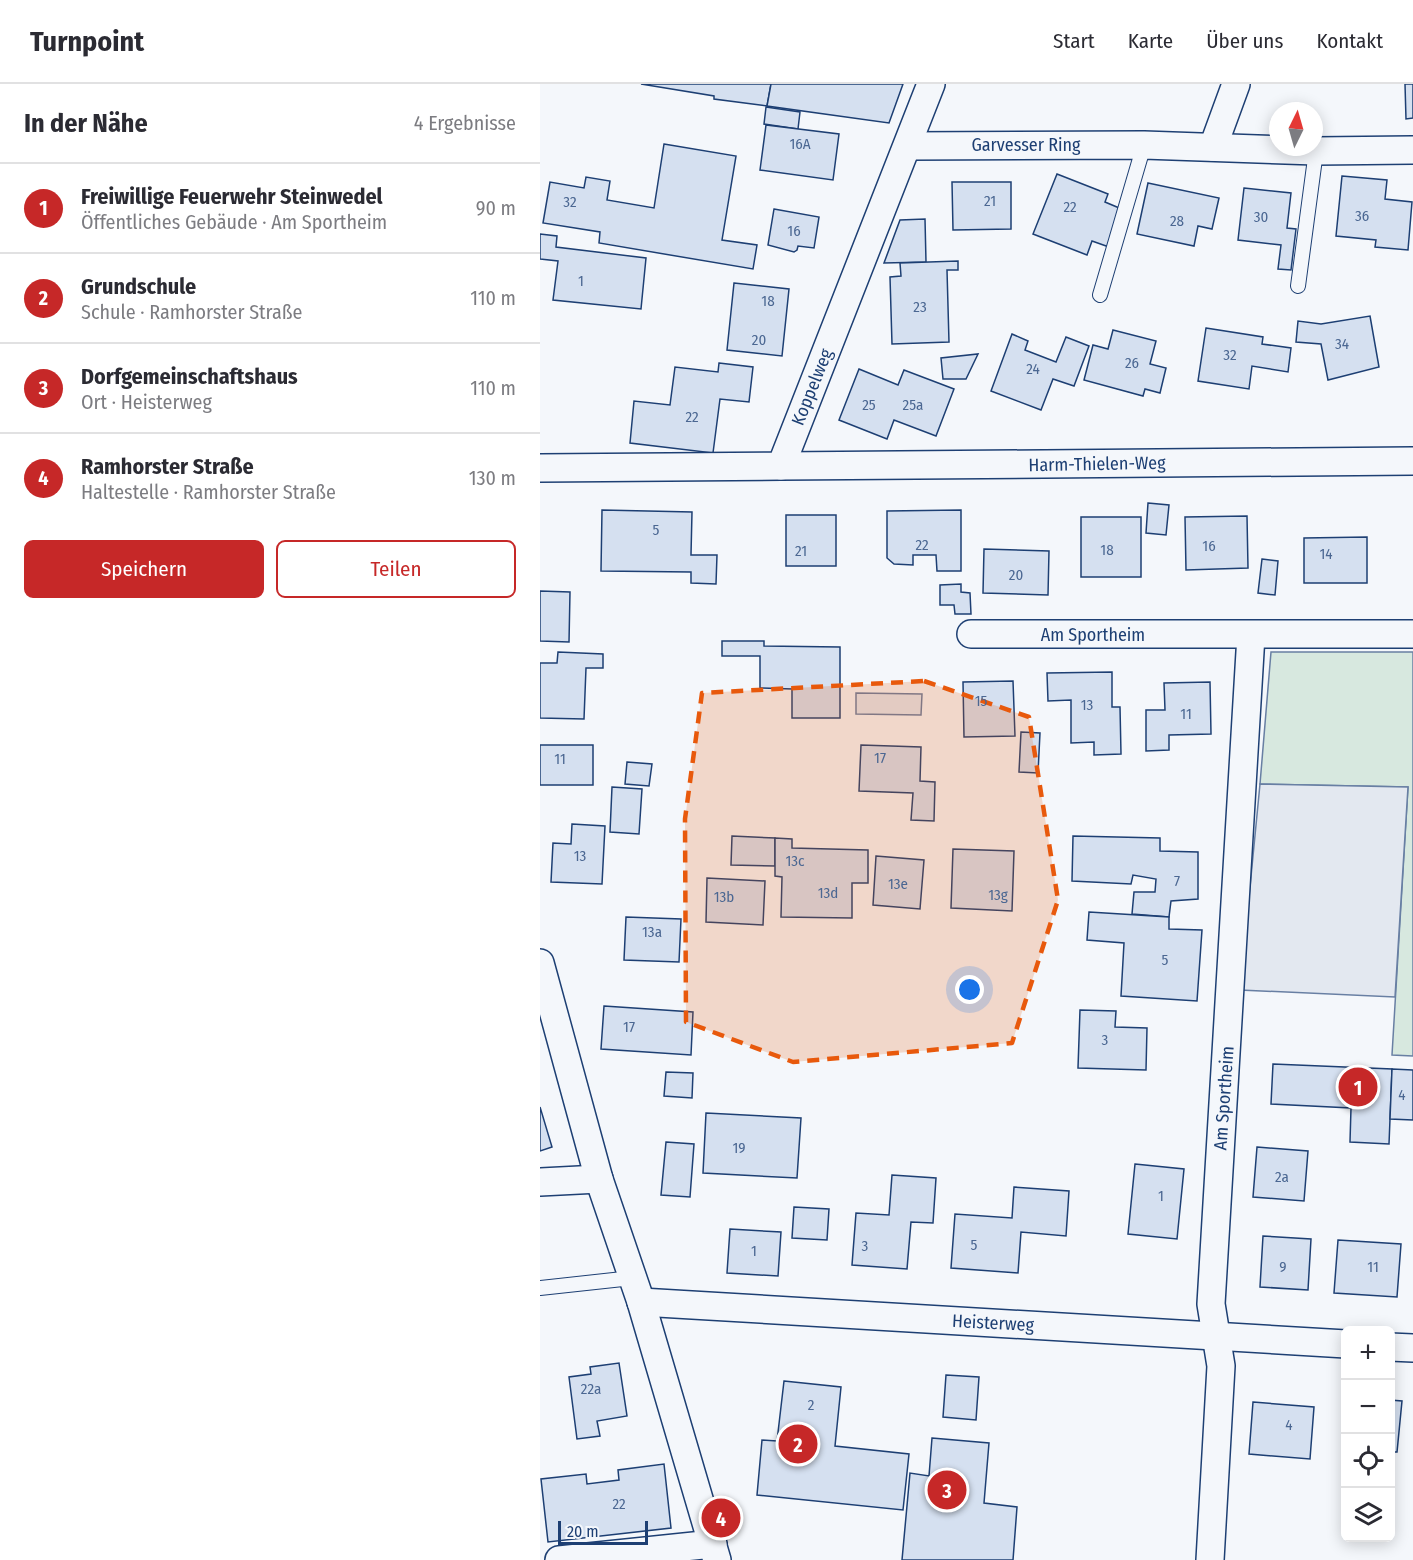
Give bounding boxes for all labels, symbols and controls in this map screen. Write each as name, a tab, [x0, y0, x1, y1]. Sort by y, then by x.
text: Turnpoint	[30, 25, 144, 58]
text: Start	[1053, 28, 1095, 54]
text: Karte	[1128, 28, 1173, 54]
text: Über uns	[1206, 28, 1283, 54]
text: Kontakt	[1316, 28, 1383, 54]
north arrow	[1269, 102, 1323, 156]
text: In der Nähe	[24, 108, 148, 139]
text: 4 Ergebnisse	[414, 111, 516, 135]
street label: Garvesser Ring	[971, 134, 1081, 156]
house number: 16A	[789, 135, 811, 153]
text: Freiwillige Feuerwehr Steinwedel	[81, 183, 383, 210]
house number: 21	[984, 192, 996, 210]
house number: 32	[563, 193, 577, 211]
text: 1	[39, 196, 48, 220]
text: 90 m	[476, 196, 516, 220]
house number: 22	[1063, 198, 1077, 216]
house number: 36	[1355, 207, 1369, 225]
house number: 30	[1254, 208, 1268, 226]
text: Öffentliches Gebäude · Am Sportheim	[81, 210, 387, 234]
house number: 28	[1170, 212, 1184, 230]
house number: 16	[787, 222, 801, 240]
house number: 1	[578, 272, 584, 290]
text: Grundschule	[81, 273, 196, 300]
text: 2	[39, 286, 48, 310]
text: 110 m	[470, 286, 516, 310]
house number: 18	[761, 292, 775, 310]
house number: 23	[913, 298, 927, 316]
text: Schule · Ramhorster Straße	[81, 300, 302, 324]
house number: 20	[752, 331, 766, 349]
house number: 34	[1335, 335, 1349, 353]
street label: Koppelweg	[787, 345, 838, 429]
house number: 32	[1223, 346, 1237, 364]
house number: 26	[1125, 354, 1139, 372]
house number: 24	[1026, 360, 1040, 378]
text: Dorfgemeinschaftshaus	[81, 363, 298, 390]
text: 3	[39, 376, 48, 400]
text: 110 m	[470, 376, 516, 400]
text: Ort · Heisterweg	[81, 390, 212, 414]
house number: 25	[862, 396, 876, 414]
house number: 25a	[903, 396, 923, 414]
house number: 22	[685, 408, 699, 426]
street label: Harm-Thielen-Weg	[1028, 452, 1166, 476]
text: Ramhorster Straße	[81, 453, 254, 480]
text: 4	[38, 466, 49, 490]
text: 130 m	[469, 466, 516, 490]
text: Haltestelle · Ramhorster Straße	[81, 480, 336, 504]
house number: 5	[653, 521, 660, 539]
house number: 22	[915, 536, 929, 554]
house number: 16	[1202, 537, 1216, 555]
button: Speichern	[24, 540, 264, 598]
button: Teilen	[276, 540, 516, 598]
house number: 18	[1100, 541, 1114, 559]
house number: 21	[795, 542, 807, 560]
house number: 14	[1319, 545, 1333, 563]
house number: 20	[1009, 566, 1023, 584]
street label: Am Sportheim	[1041, 624, 1145, 646]
house number: 15	[975, 692, 987, 710]
house number: 13	[1081, 696, 1094, 714]
house number: 11	[1180, 705, 1192, 723]
house number: 17	[874, 749, 886, 767]
house number: 11	[554, 750, 566, 768]
house number: 13	[574, 847, 587, 865]
house number: 13c	[785, 852, 805, 870]
house number: 7	[1174, 872, 1180, 890]
house number: 13e	[888, 875, 908, 893]
house number: 13d	[818, 884, 838, 902]
house number: 13g	[988, 886, 1008, 904]
house number: 13b	[714, 888, 734, 906]
house number: 13a	[642, 923, 662, 941]
house number: 5	[1162, 951, 1169, 969]
your location	[955, 975, 984, 1004]
house number: 17	[623, 1018, 635, 1036]
house number: 3	[1102, 1031, 1109, 1049]
street label: Am Sportheim	[1209, 1045, 1239, 1151]
pin: 1	[1338, 1064, 1378, 1110]
house number: 4	[1398, 1086, 1406, 1104]
house number: 19	[732, 1139, 746, 1157]
house number: 2a	[1275, 1168, 1289, 1186]
house number: 1	[1158, 1187, 1164, 1205]
house number: 5	[971, 1236, 978, 1254]
house number: 3	[862, 1237, 869, 1255]
house number: 1	[751, 1242, 757, 1260]
house number: 9	[1279, 1258, 1287, 1276]
house number: 11	[1367, 1258, 1379, 1276]
street label: Heisterweg	[951, 1310, 1035, 1336]
map controls	[1341, 1326, 1395, 1542]
button: +	[1341, 1326, 1395, 1380]
house number: 22a	[581, 1380, 601, 1398]
button: −	[1341, 1380, 1395, 1434]
house number: 2	[808, 1396, 815, 1414]
house number: 4	[1285, 1416, 1293, 1434]
pin: 2	[778, 1422, 818, 1466]
button: locate	[1341, 1434, 1395, 1488]
pin: 3	[928, 1468, 966, 1512]
button: layers	[1341, 1488, 1395, 1542]
house number: 22	[612, 1495, 626, 1513]
pin: 4	[702, 1496, 741, 1540]
scale bar	[558, 1518, 648, 1546]
text: 20 m	[567, 1522, 598, 1541]

